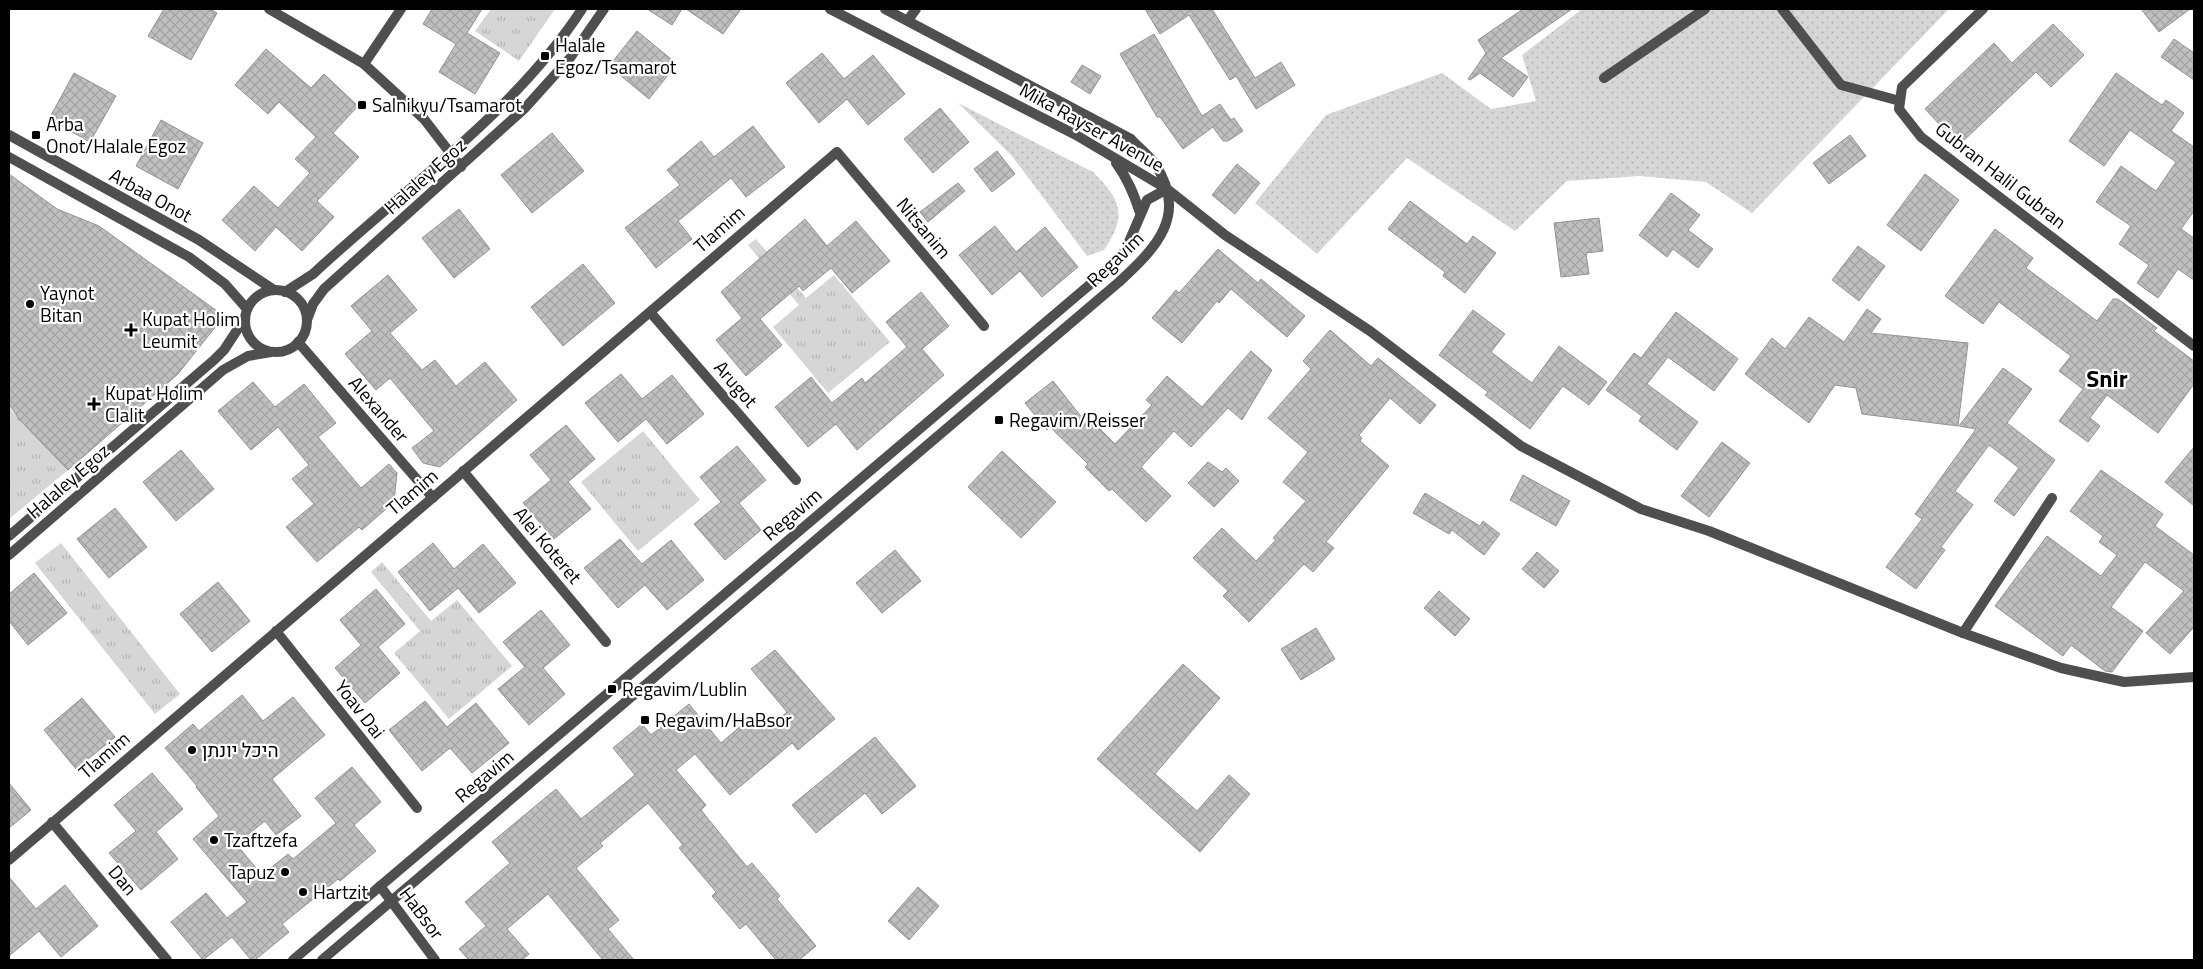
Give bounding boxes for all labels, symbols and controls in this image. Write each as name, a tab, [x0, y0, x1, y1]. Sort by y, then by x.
place label: Halale Egoz/Tsamarot	[555, 30, 677, 81]
marker: Halale Egoz/Tsamarot	[539, 50, 551, 62]
street label: Mika Rayser Avenue	[1015, 75, 1170, 178]
place label: Salnikyu/Tsamarot	[372, 90, 522, 119]
marker: Salnikyu/Tsamarot	[356, 99, 368, 111]
place label: Arba Onot/Halale Egoz	[46, 109, 186, 160]
street label: Gubran Halil Gubran	[1929, 114, 2073, 235]
marker: Arba Onot/Halale Egoz	[30, 129, 42, 141]
street label: Halaley Egoz	[377, 131, 472, 221]
street label: Arbaa Onot	[105, 160, 198, 229]
street label: Nitsanim	[890, 191, 959, 265]
street label: Tlamim	[687, 198, 751, 259]
street label: Regavim	[1080, 224, 1150, 293]
place label: Yaynot Bitan	[40, 278, 95, 329]
marker: Yaynot Bitan	[24, 298, 36, 310]
place label: Kupat Holim Leumit	[142, 304, 240, 355]
marker: Kupat Holim Leumit	[124, 323, 138, 337]
street label: Arugot	[708, 354, 765, 414]
district label: Snir	[2086, 360, 2128, 396]
street label: Alexander	[342, 369, 417, 449]
place label: Kupat Holim Clalit	[105, 378, 203, 429]
marker: Kupat Holim Clalit	[87, 397, 101, 411]
place label: Regavim/Reisser	[1009, 405, 1146, 434]
marker: Regavim/Reisser	[993, 414, 1005, 426]
street label: Halaley Egoz	[20, 436, 116, 525]
street label: Tlamim	[379, 461, 444, 522]
street label: Regavim	[756, 480, 828, 547]
street label: Alei Koteret	[507, 500, 590, 590]
street label: Yoav Dai	[328, 673, 393, 744]
place label: Regavim/Lublin	[622, 674, 747, 703]
marker: Regavim/Lublin	[606, 683, 618, 695]
place label: Regavim/HaBsor	[655, 705, 792, 734]
marker: Regavim/HaBsor	[639, 714, 651, 726]
street label: Tlamim	[72, 724, 136, 785]
place label: היכל יונתן	[202, 735, 279, 764]
street label: Regavim	[448, 742, 520, 809]
marker: היכל יונתן	[186, 744, 198, 756]
place label: Tzaftzefa	[224, 825, 298, 854]
marker: Tzaftzefa	[208, 834, 220, 846]
place label: Tapuz	[228, 857, 275, 886]
street label: Dan	[102, 858, 145, 901]
marker: Tapuz	[279, 866, 291, 878]
place label: Hartzit	[313, 877, 368, 906]
street label: HaBsor	[393, 880, 452, 946]
marker: Hartzit	[297, 886, 309, 898]

